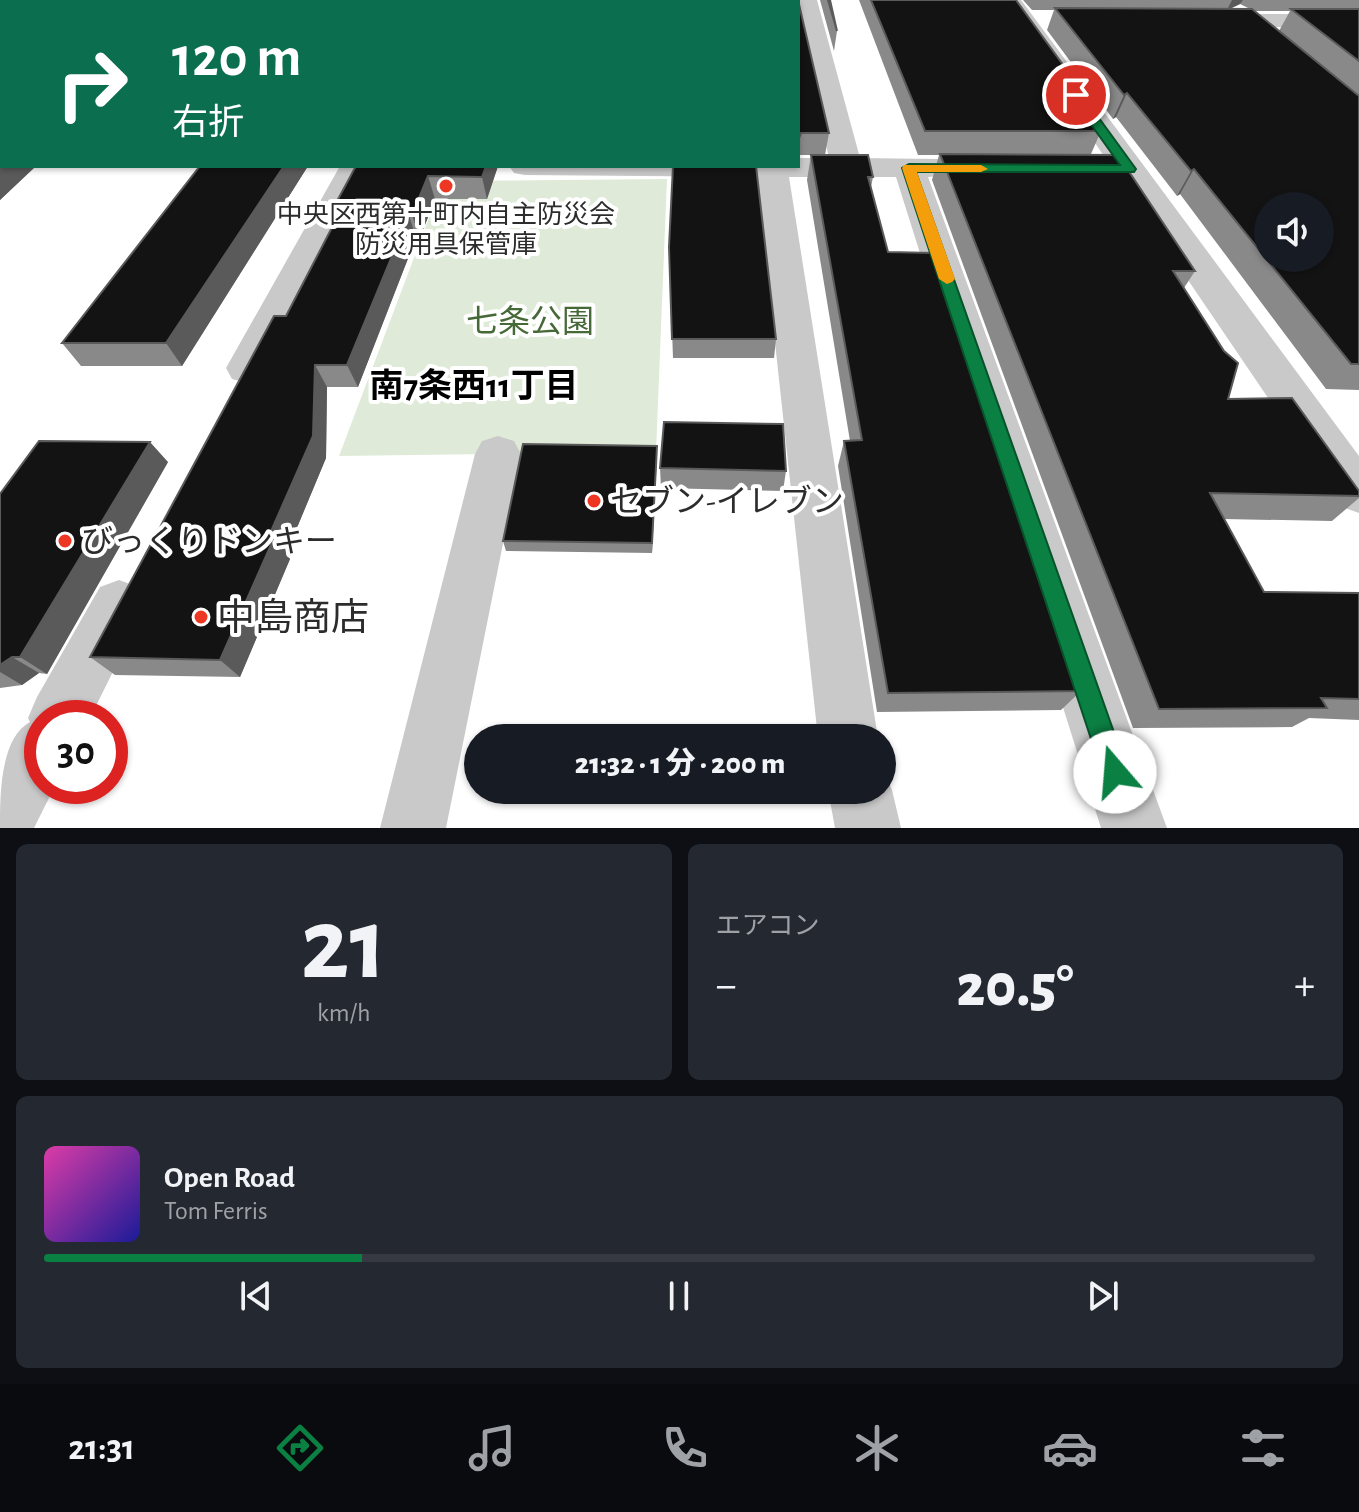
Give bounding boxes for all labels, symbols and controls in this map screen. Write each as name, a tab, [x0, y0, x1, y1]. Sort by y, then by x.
text: 120 m	[172, 30, 301, 86]
icon: right	[40, 32, 144, 136]
pin	[1042, 61, 1110, 129]
icon: arrive	[1054, 73, 1098, 117]
text: 右折	[172, 105, 244, 141]
marker: 中央区西第十町内自主防災会 防災用具保管庫	[437, 177, 455, 195]
map controls	[1254, 192, 1334, 272]
button: sound	[1254, 192, 1334, 272]
place label: 中央区西第十町内自主防災会 防災用具保管庫	[277, 201, 615, 258]
park label: 七条公園	[466, 305, 594, 338]
district label: 南7条西11丁目	[369, 368, 579, 404]
place label: セブン-イレブン	[610, 484, 844, 518]
marker: セブン-イレブン	[585, 492, 603, 510]
place label: びっくりドンキー	[81, 525, 337, 558]
marker: びっくりドンキー	[56, 532, 74, 550]
place label: 中島商店	[217, 597, 369, 638]
marker: 中島商店	[192, 608, 210, 626]
speed limit sign: 30	[24, 700, 128, 804]
position arrow	[1073, 730, 1157, 814]
text: 21:32 · 1 分 · 200 m	[575, 749, 785, 779]
text: 21	[301, 894, 387, 998]
text: エアコン	[716, 913, 820, 939]
text: 20.5°	[957, 957, 1074, 1017]
text: −	[716, 964, 737, 1008]
text: +	[1294, 964, 1315, 1008]
text: km/h	[317, 1000, 371, 1026]
text: Open Road	[164, 1163, 295, 1193]
text: Tom Ferris	[164, 1198, 268, 1224]
icon: previous	[234, 1274, 278, 1318]
icon: pause	[657, 1274, 701, 1318]
icon: next	[1081, 1274, 1125, 1318]
icon: directions	[272, 1420, 328, 1476]
icon: music	[464, 1420, 520, 1476]
icon: phone	[657, 1420, 713, 1476]
icon: climate	[849, 1420, 905, 1476]
icon: car	[1042, 1420, 1098, 1476]
icon: filters	[1235, 1420, 1291, 1476]
text: 21:31	[68, 1430, 135, 1466]

